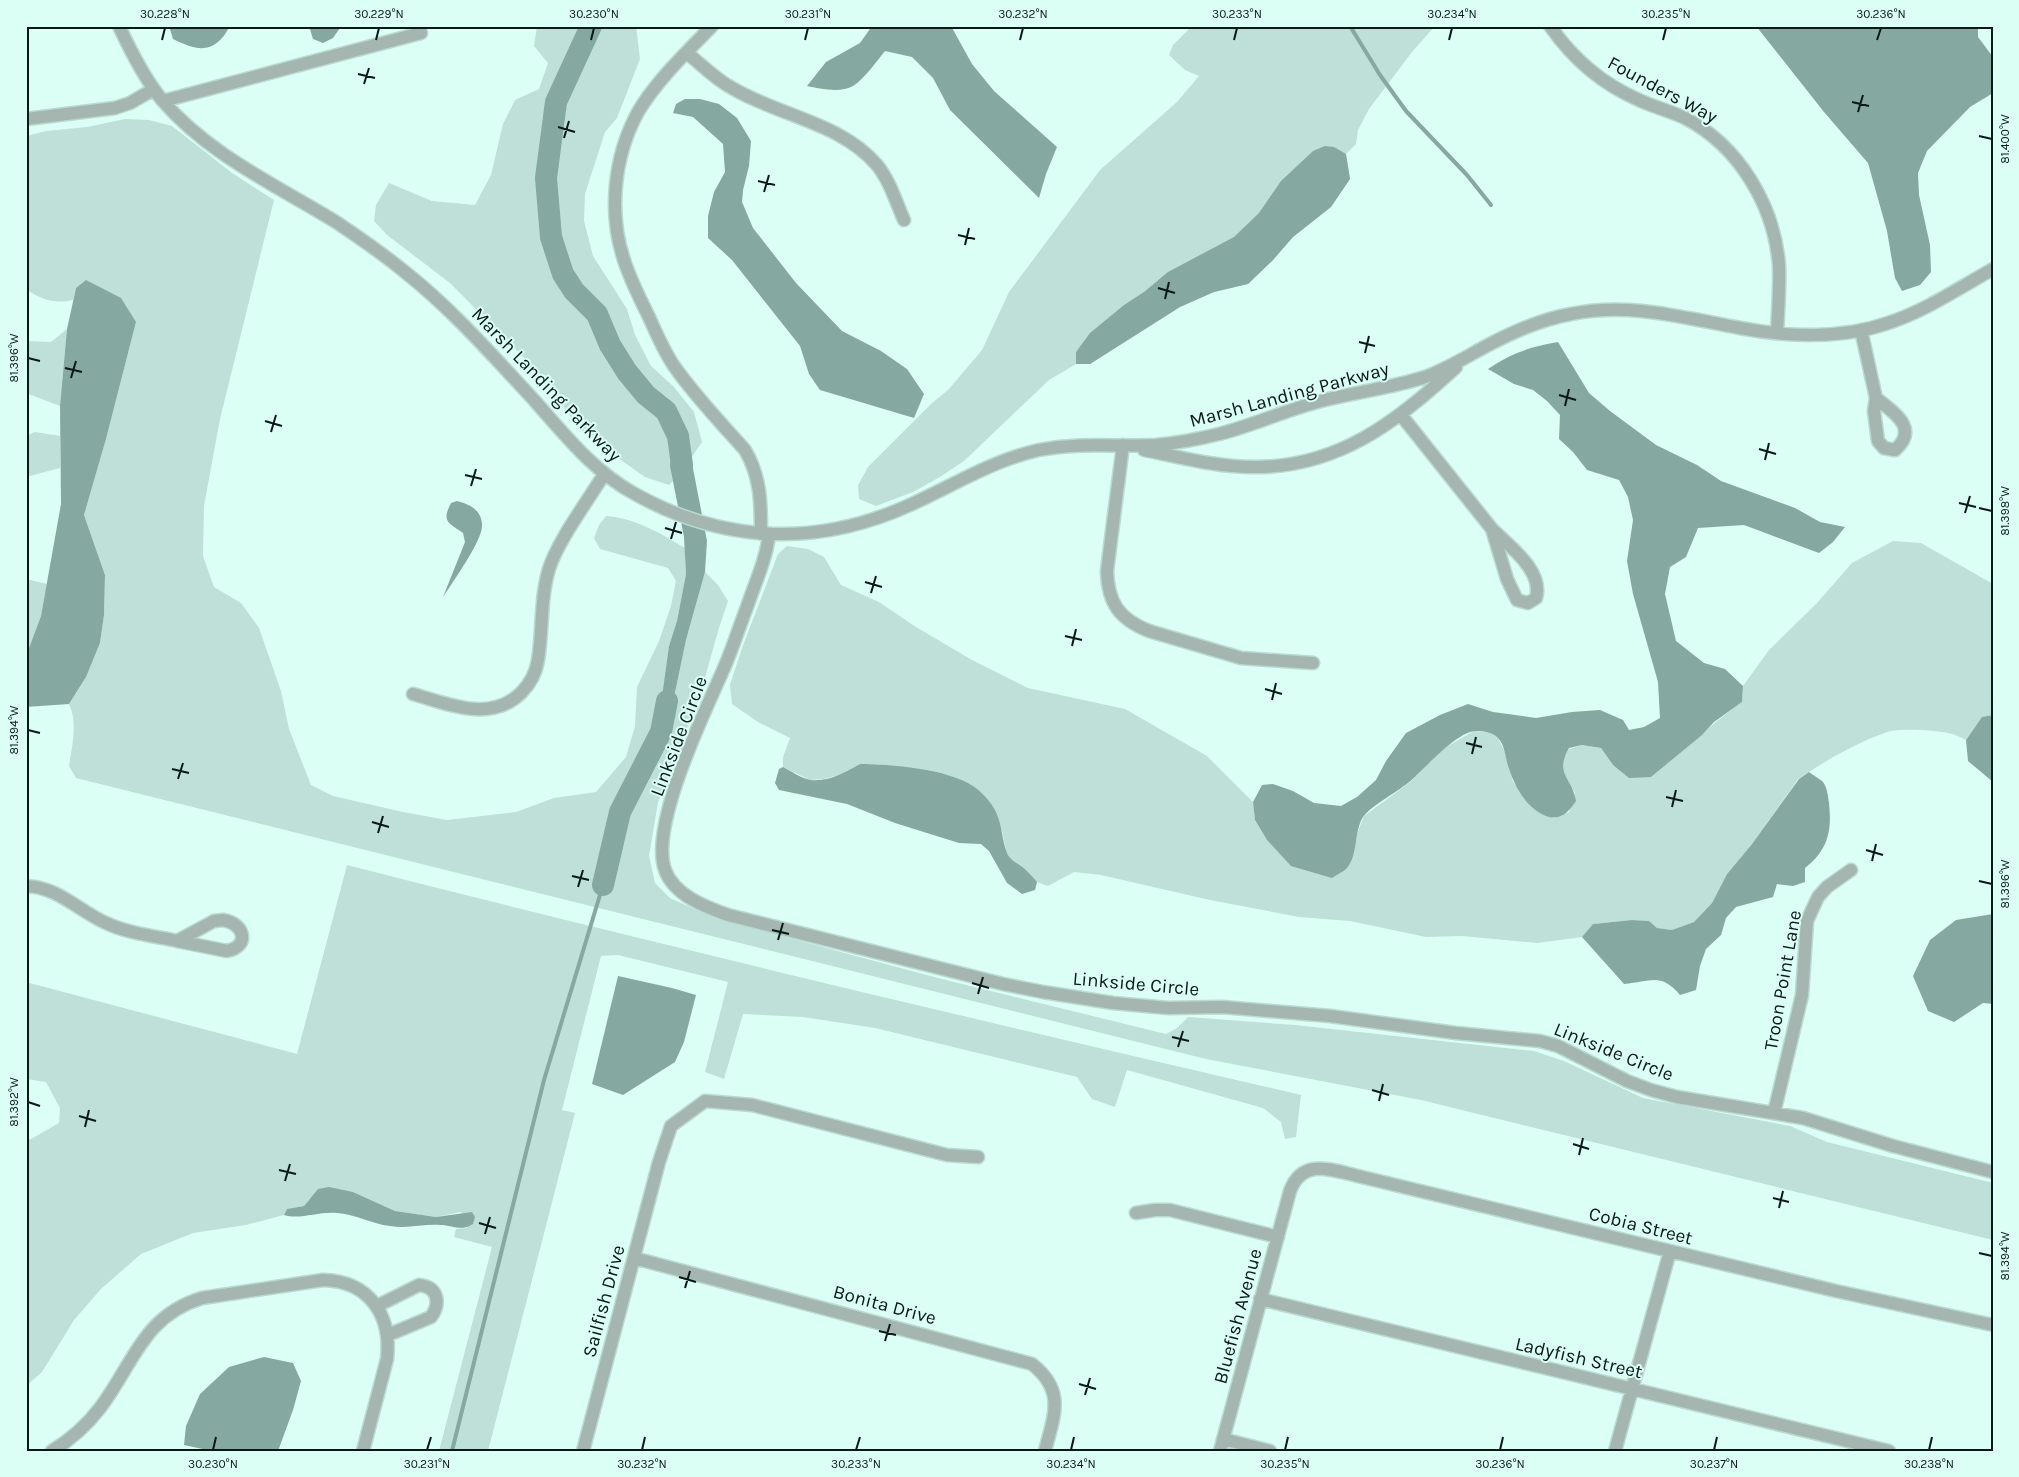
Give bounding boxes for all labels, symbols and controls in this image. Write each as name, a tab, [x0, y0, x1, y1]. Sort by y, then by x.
text: 30.228°N	[140, 7, 190, 21]
text: 30.229°N	[354, 7, 404, 21]
text: 30.230°N	[569, 7, 619, 21]
text: 30.231°N	[785, 7, 831, 21]
text: 30.232°N	[998, 7, 1048, 21]
text: 30.233°N	[1212, 7, 1262, 21]
text: 30.234°N	[1427, 7, 1477, 21]
text: 30.235°N	[1641, 7, 1691, 21]
text: 30.236°N	[1856, 7, 1906, 21]
street label: Founders Way	[1604, 52, 1721, 128]
text: 81.400°W	[1998, 114, 2012, 164]
street label: Marsh Landing Parkway	[467, 303, 626, 466]
text: 81.396°W	[7, 333, 21, 383]
street label: Marsh Landing Parkway	[1187, 358, 1391, 432]
text: 81.398°W	[1998, 486, 2012, 536]
street label: Linkside Circle	[646, 673, 712, 800]
text: 81.394°W	[7, 705, 21, 755]
text: 81.396°W	[1998, 859, 2012, 909]
street label: Troon Point Lane	[1760, 908, 1806, 1052]
street label: Linkside Circle	[1072, 968, 1200, 1000]
street label: Linkside Circle	[1551, 1018, 1677, 1086]
text: 81.392°W	[7, 1077, 21, 1127]
street label: Cobia Street	[1587, 1202, 1695, 1249]
text: 81.394°W	[1998, 1231, 2012, 1281]
street label: Sailfish Drive	[578, 1243, 630, 1360]
street label: Bluefish Avenue	[1209, 1246, 1267, 1386]
street label: Bonita Drive	[831, 1281, 939, 1329]
street label: Ladyfish Street	[1513, 1333, 1644, 1383]
text: 30.230°N	[188, 1457, 238, 1471]
text: 30.231°N	[404, 1457, 450, 1471]
text: 30.232°N	[617, 1457, 667, 1471]
text: 30.233°N	[831, 1457, 881, 1471]
text: 30.234°N	[1046, 1457, 1096, 1471]
text: 30.235°N	[1260, 1457, 1310, 1471]
text: 30.236°N	[1475, 1457, 1525, 1471]
text: 30.237°N	[1690, 1457, 1738, 1471]
text: 30.238°N	[1904, 1457, 1954, 1471]

